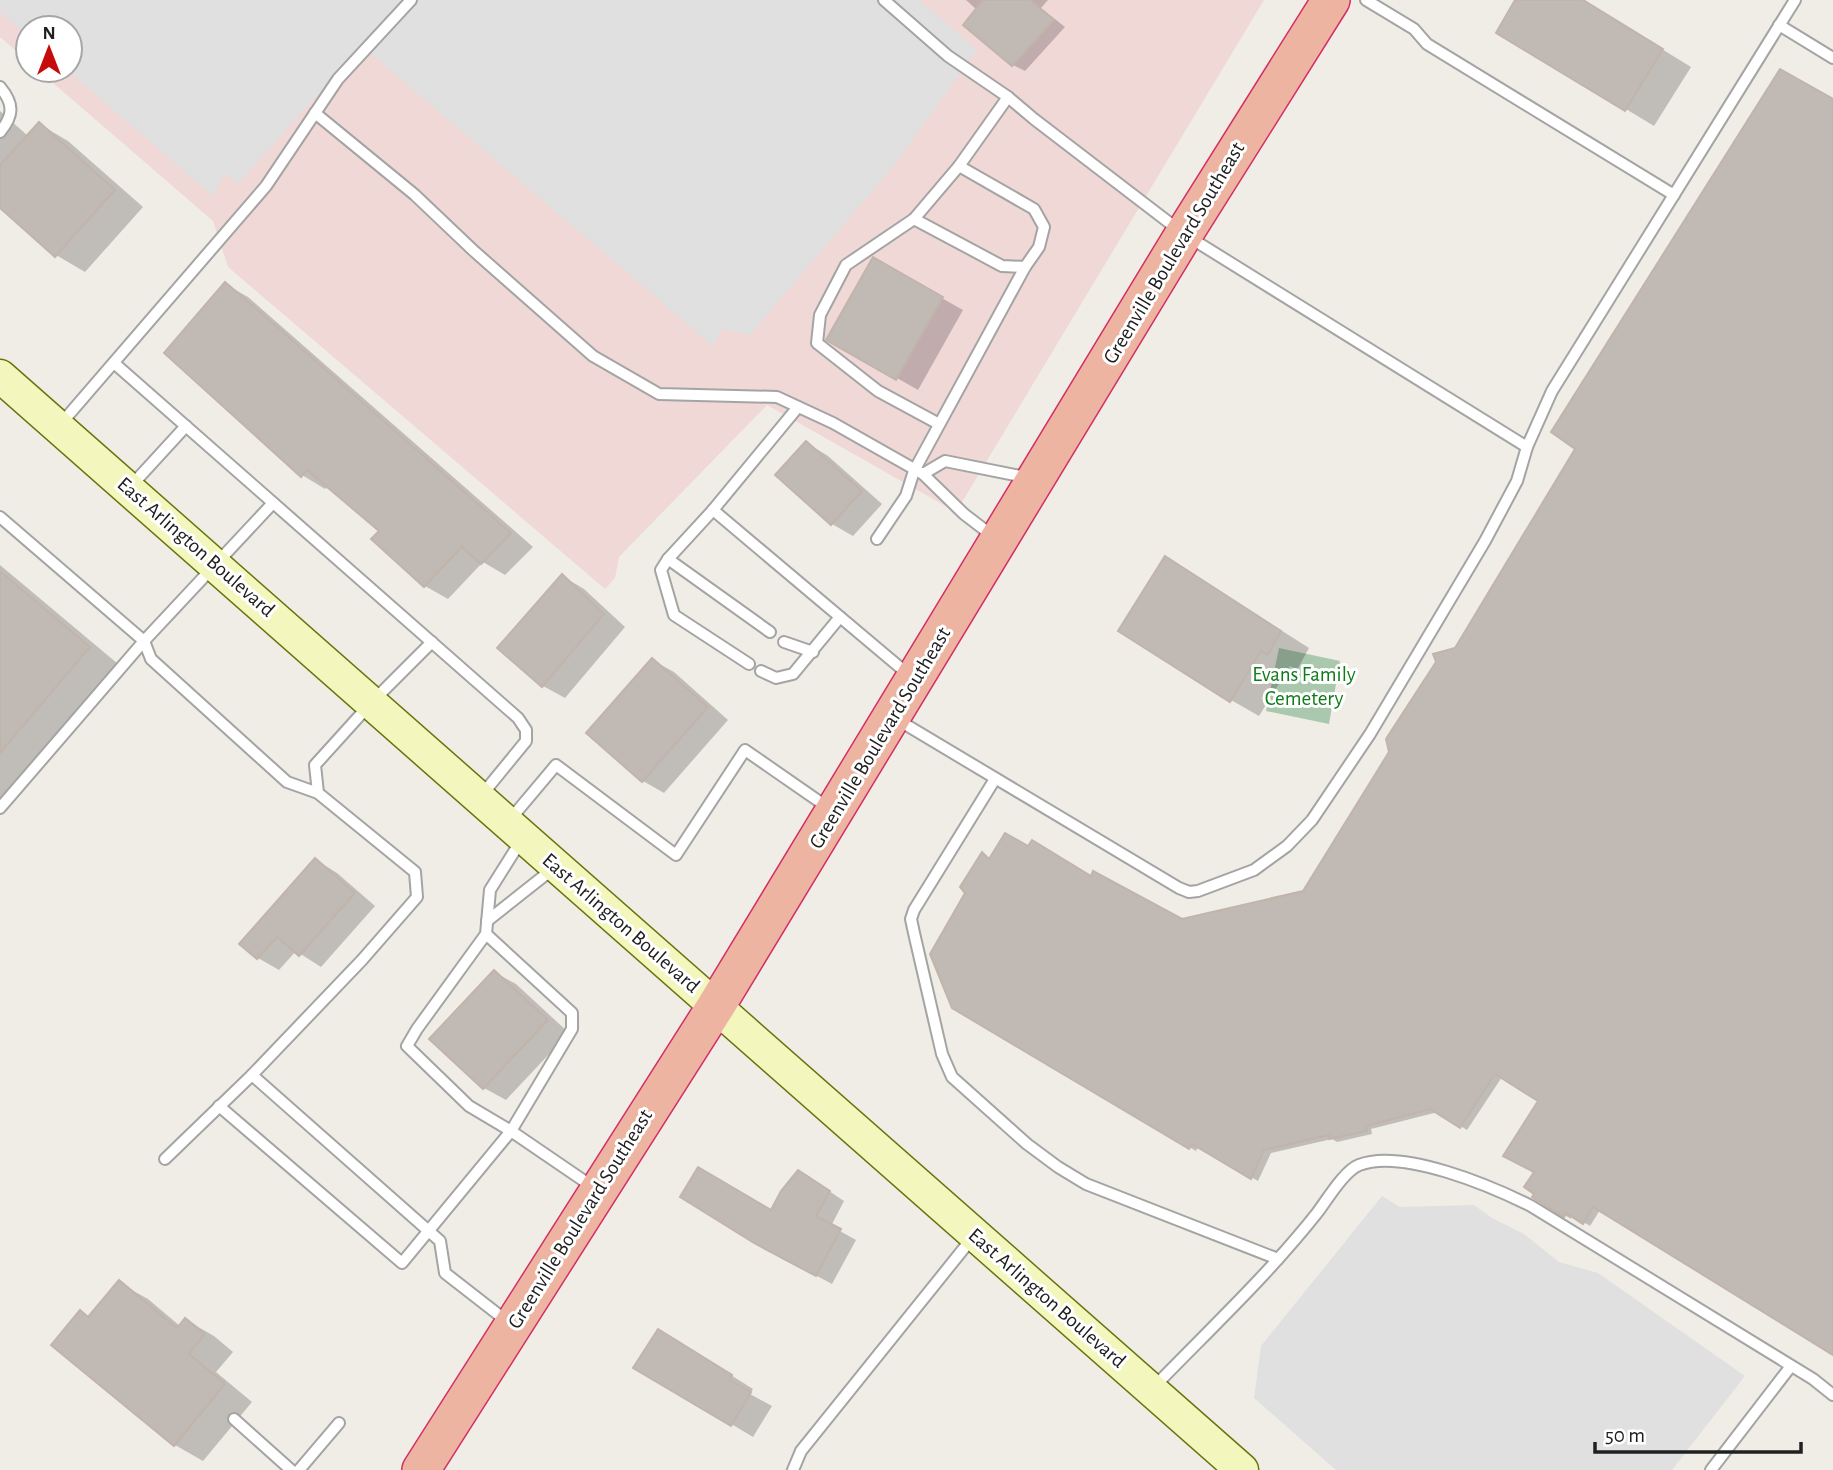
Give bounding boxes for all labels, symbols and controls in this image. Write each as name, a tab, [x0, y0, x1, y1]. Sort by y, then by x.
north arrow	[14, 14, 84, 84]
text: N	[42, 24, 56, 43]
street label: Greenville Boulevard Southeast	[1100, 138, 1249, 367]
street label: East Arlington Boulevard	[113, 473, 279, 621]
street label: Greenville Boulevard Southeast	[806, 623, 955, 852]
park label: Evans Family Cemetery	[1252, 664, 1356, 709]
street label: East Arlington Boulevard	[538, 849, 704, 997]
street label: Greenville Boulevard Southeast	[504, 1105, 656, 1332]
street label: East Arlington Boulevard	[964, 1224, 1130, 1372]
scale bar	[1595, 1410, 1801, 1454]
text: 50 m	[1605, 1425, 1645, 1446]

